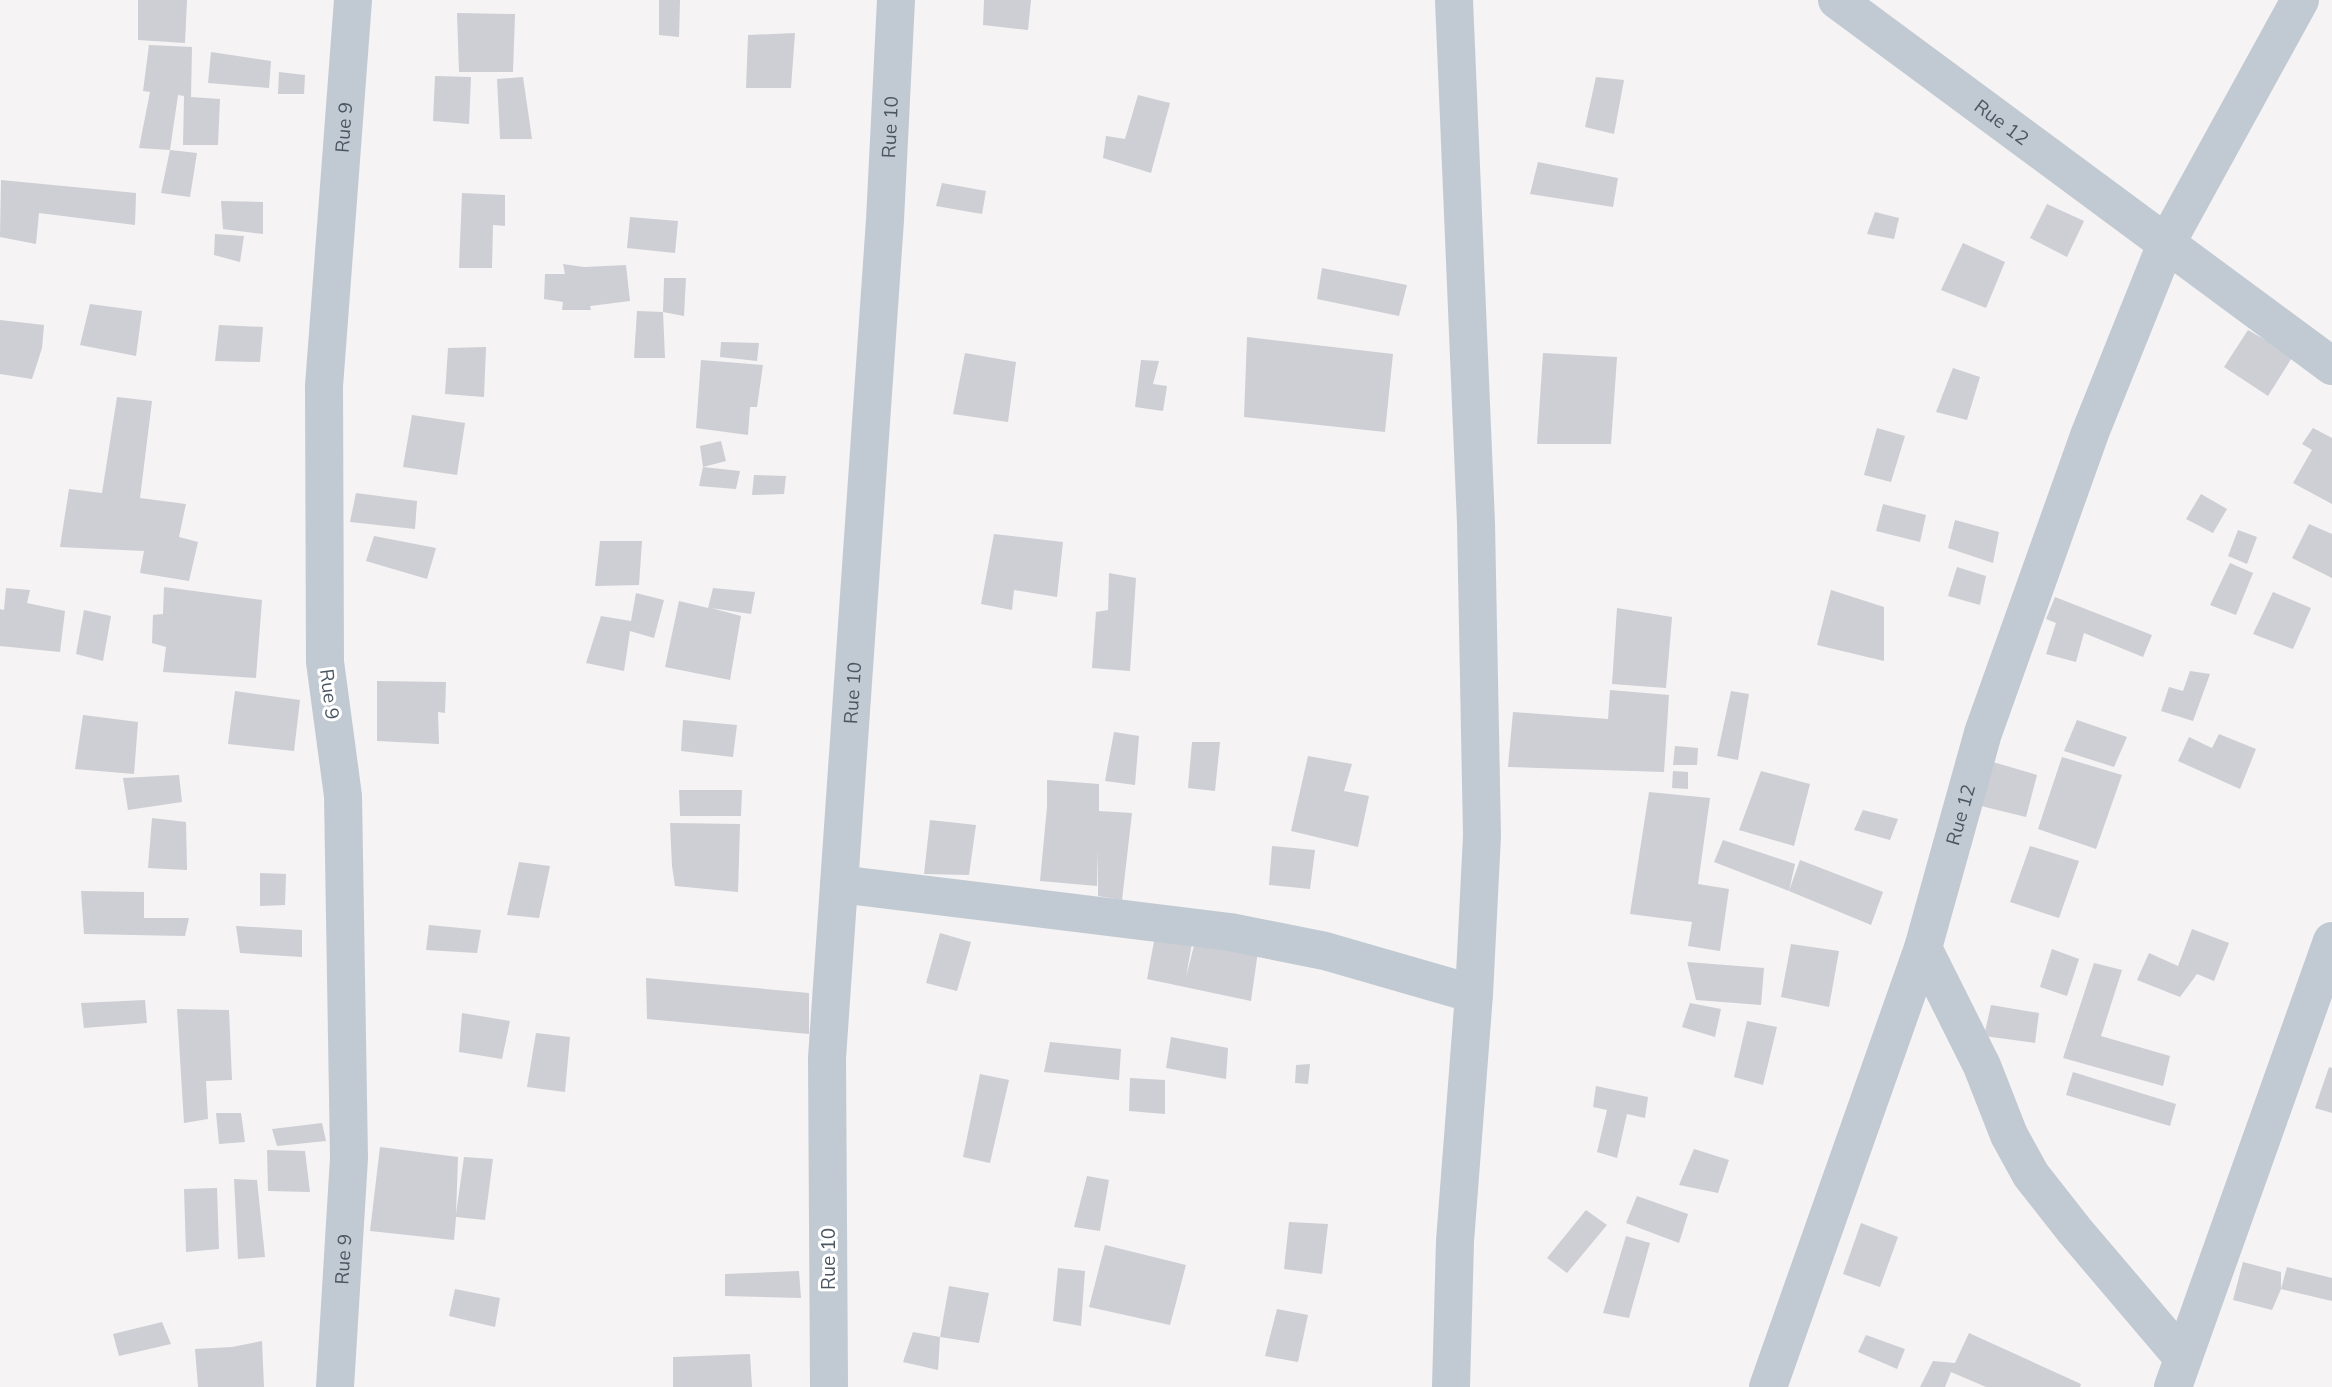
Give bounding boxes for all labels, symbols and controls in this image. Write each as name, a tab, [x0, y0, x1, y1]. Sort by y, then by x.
street label: Rue 12	[1970, 94, 2034, 150]
street label: Rue 10	[876, 95, 903, 159]
street label: Rue 9	[330, 101, 357, 154]
street label: Rue 10	[838, 661, 866, 725]
street label: Rue 9	[315, 667, 345, 721]
street label: Rue 12	[1940, 781, 1980, 848]
street label: Rue 10	[816, 1228, 840, 1290]
street label: Rue 9	[329, 1233, 356, 1285]

